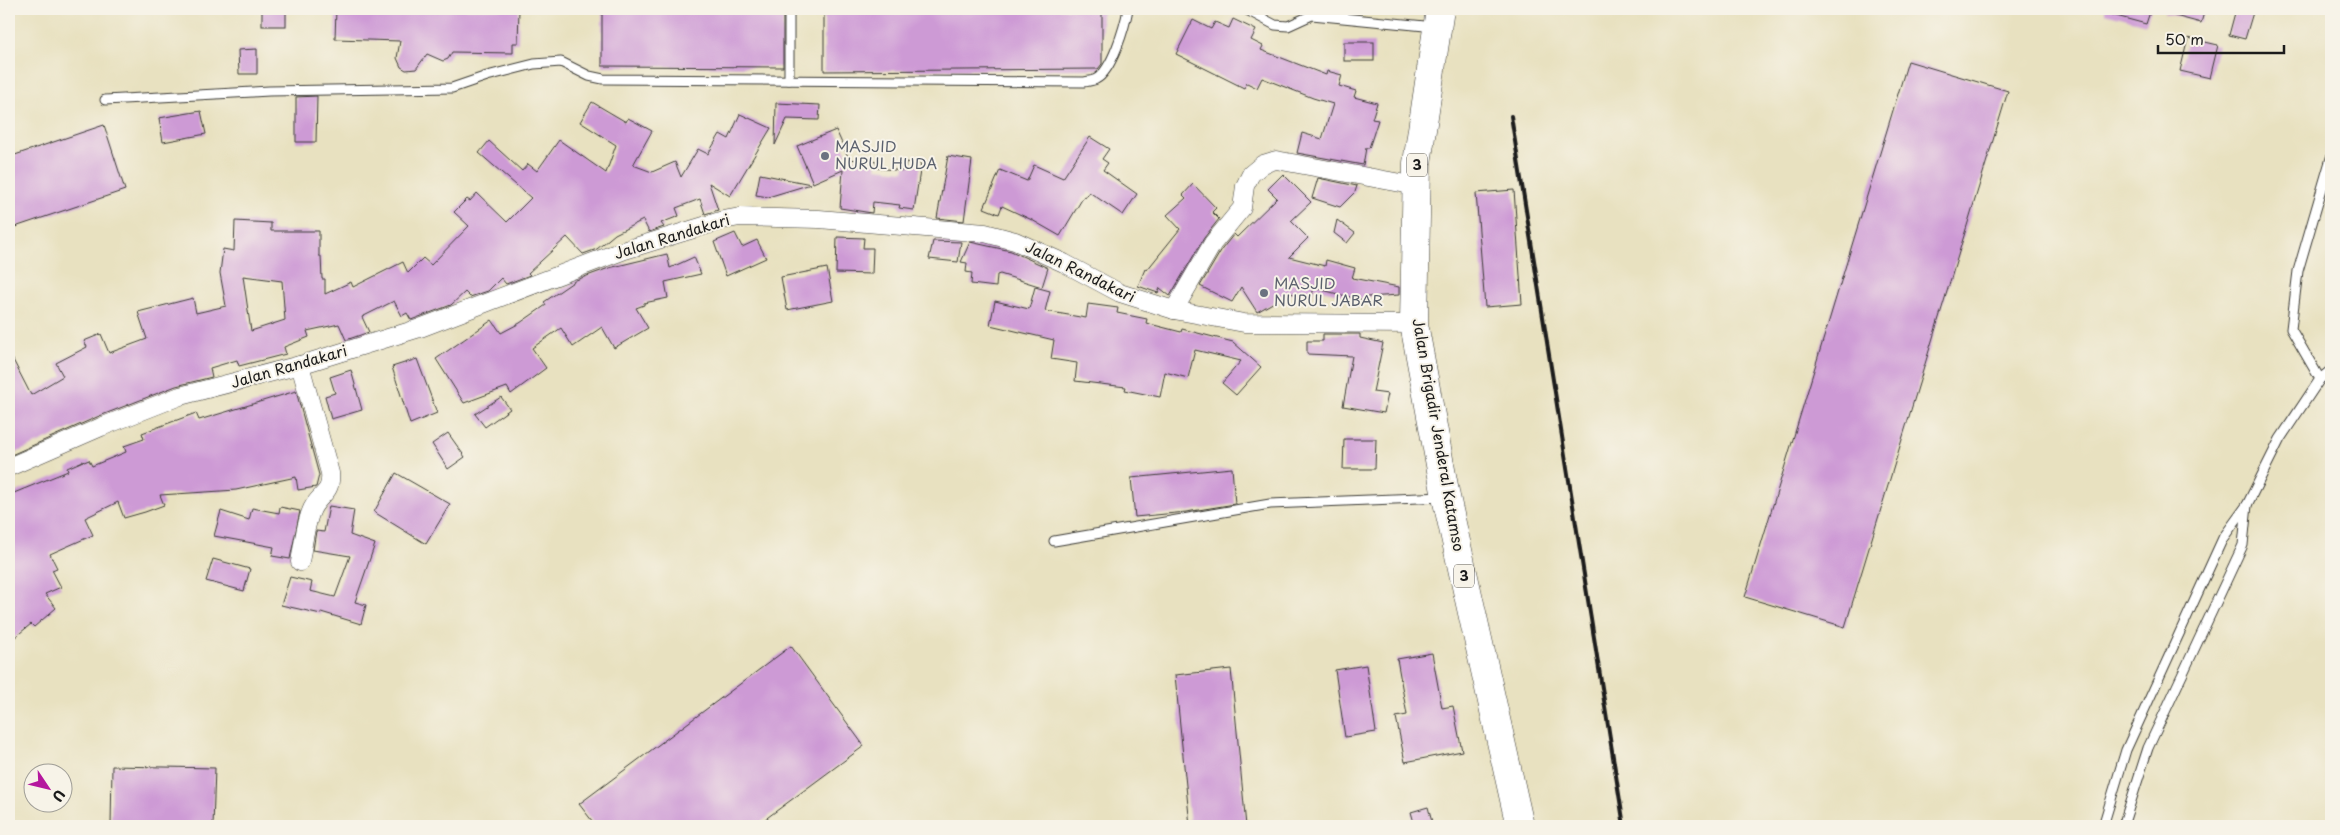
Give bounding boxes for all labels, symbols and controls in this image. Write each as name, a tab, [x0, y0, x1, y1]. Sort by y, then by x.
scale bar	[2158, 22, 2284, 54]
text: 50 m	[2165, 27, 2204, 50]
place label: MASJID NURUL HUDA	[835, 134, 937, 174]
marker: MASJID NURUL HUDA	[819, 150, 831, 162]
road number: 3	[1407, 154, 1427, 176]
street label: Jalan Randakari	[611, 207, 732, 264]
street label: Jalan Randakari	[1022, 234, 1140, 307]
place label: MASJID NURUL JABAR	[1274, 271, 1383, 311]
marker: MASJID NURUL JABAR	[1258, 287, 1270, 299]
street label: Jalan Brigadir Jenderal Katamso	[1408, 316, 1471, 553]
street label: Jalan Randakari	[228, 338, 349, 393]
road number: 3	[1454, 564, 1474, 588]
north arrow	[22, 762, 72, 812]
text: U	[47, 785, 71, 806]

